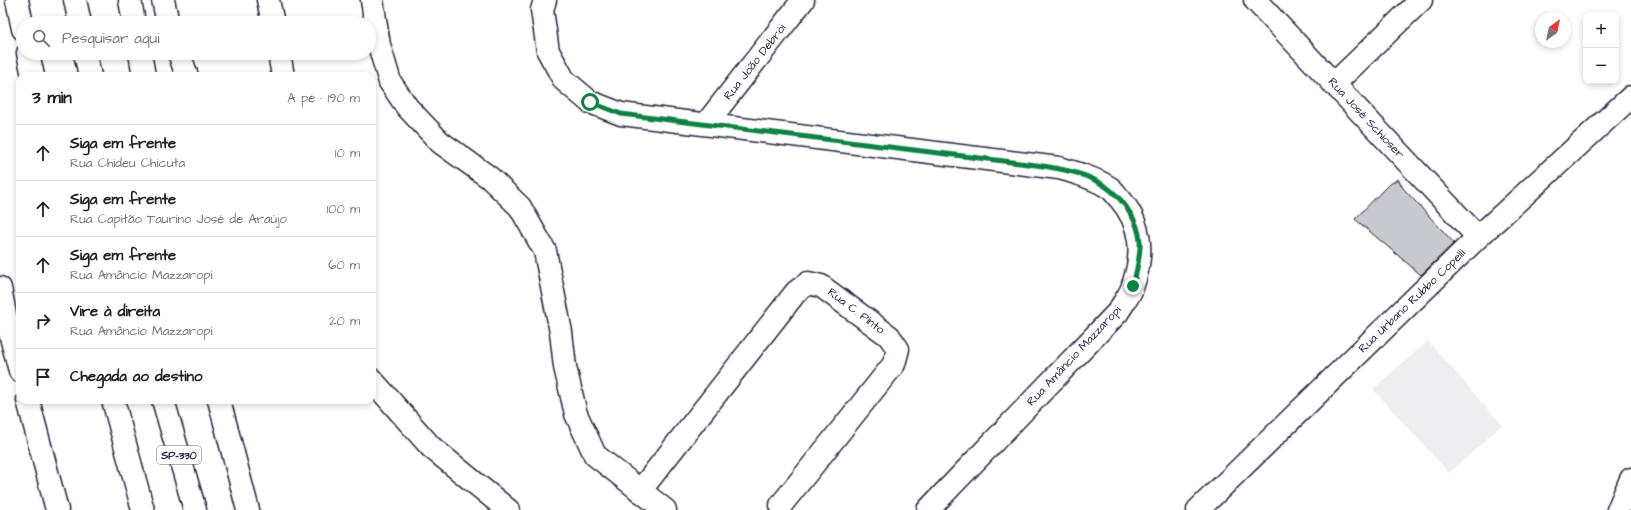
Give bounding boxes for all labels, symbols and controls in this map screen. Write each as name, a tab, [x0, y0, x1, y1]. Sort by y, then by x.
north arrow	[1535, 12, 1571, 48]
map controls	[1583, 12, 1619, 84]
button: +	[1583, 12, 1619, 48]
search box	[16, 16, 376, 60]
street label: Rua João Debrói	[720, 20, 790, 104]
icon: search	[30, 27, 52, 49]
text: Pesquisar aqui	[62, 28, 159, 49]
button: −	[1583, 48, 1619, 84]
street label: Rua José Schioser	[1324, 74, 1408, 162]
text: 3 min	[32, 86, 72, 110]
text: A pé · 190 m	[287, 89, 360, 107]
route start	[581, 93, 599, 111]
text: Siga em frente	[70, 133, 176, 154]
icon: ahead	[32, 142, 54, 164]
text: 10 m	[335, 144, 360, 162]
text: Rua Chideu Chicuta	[70, 154, 185, 172]
text: Siga em frente	[70, 189, 176, 210]
icon: ahead	[32, 198, 54, 220]
text: 100 m	[327, 200, 360, 218]
text: Rua Capitão Taurino José de Araújo	[70, 210, 287, 228]
text: Siga em frente	[70, 245, 176, 266]
street label: Rua Urbano Rubbo Copelli	[1355, 245, 1469, 357]
icon: ahead	[32, 254, 54, 276]
text: 60 m	[328, 256, 360, 274]
text: Rua Amâncio Mazzaropi	[70, 266, 213, 284]
route end	[1124, 277, 1142, 295]
street label: Rua C. Pinto	[824, 284, 888, 338]
text: Vire à direita	[70, 301, 160, 322]
street label: Rua Amâncio Mazzaropi	[1023, 302, 1125, 410]
icon: right	[32, 310, 54, 332]
text: 20 m	[329, 312, 360, 330]
text: Rua Amâncio Mazzaropi	[70, 322, 213, 340]
icon: arrive	[32, 366, 54, 388]
text: Chegada ao destino	[70, 366, 203, 387]
road number: SP-330	[157, 446, 201, 464]

